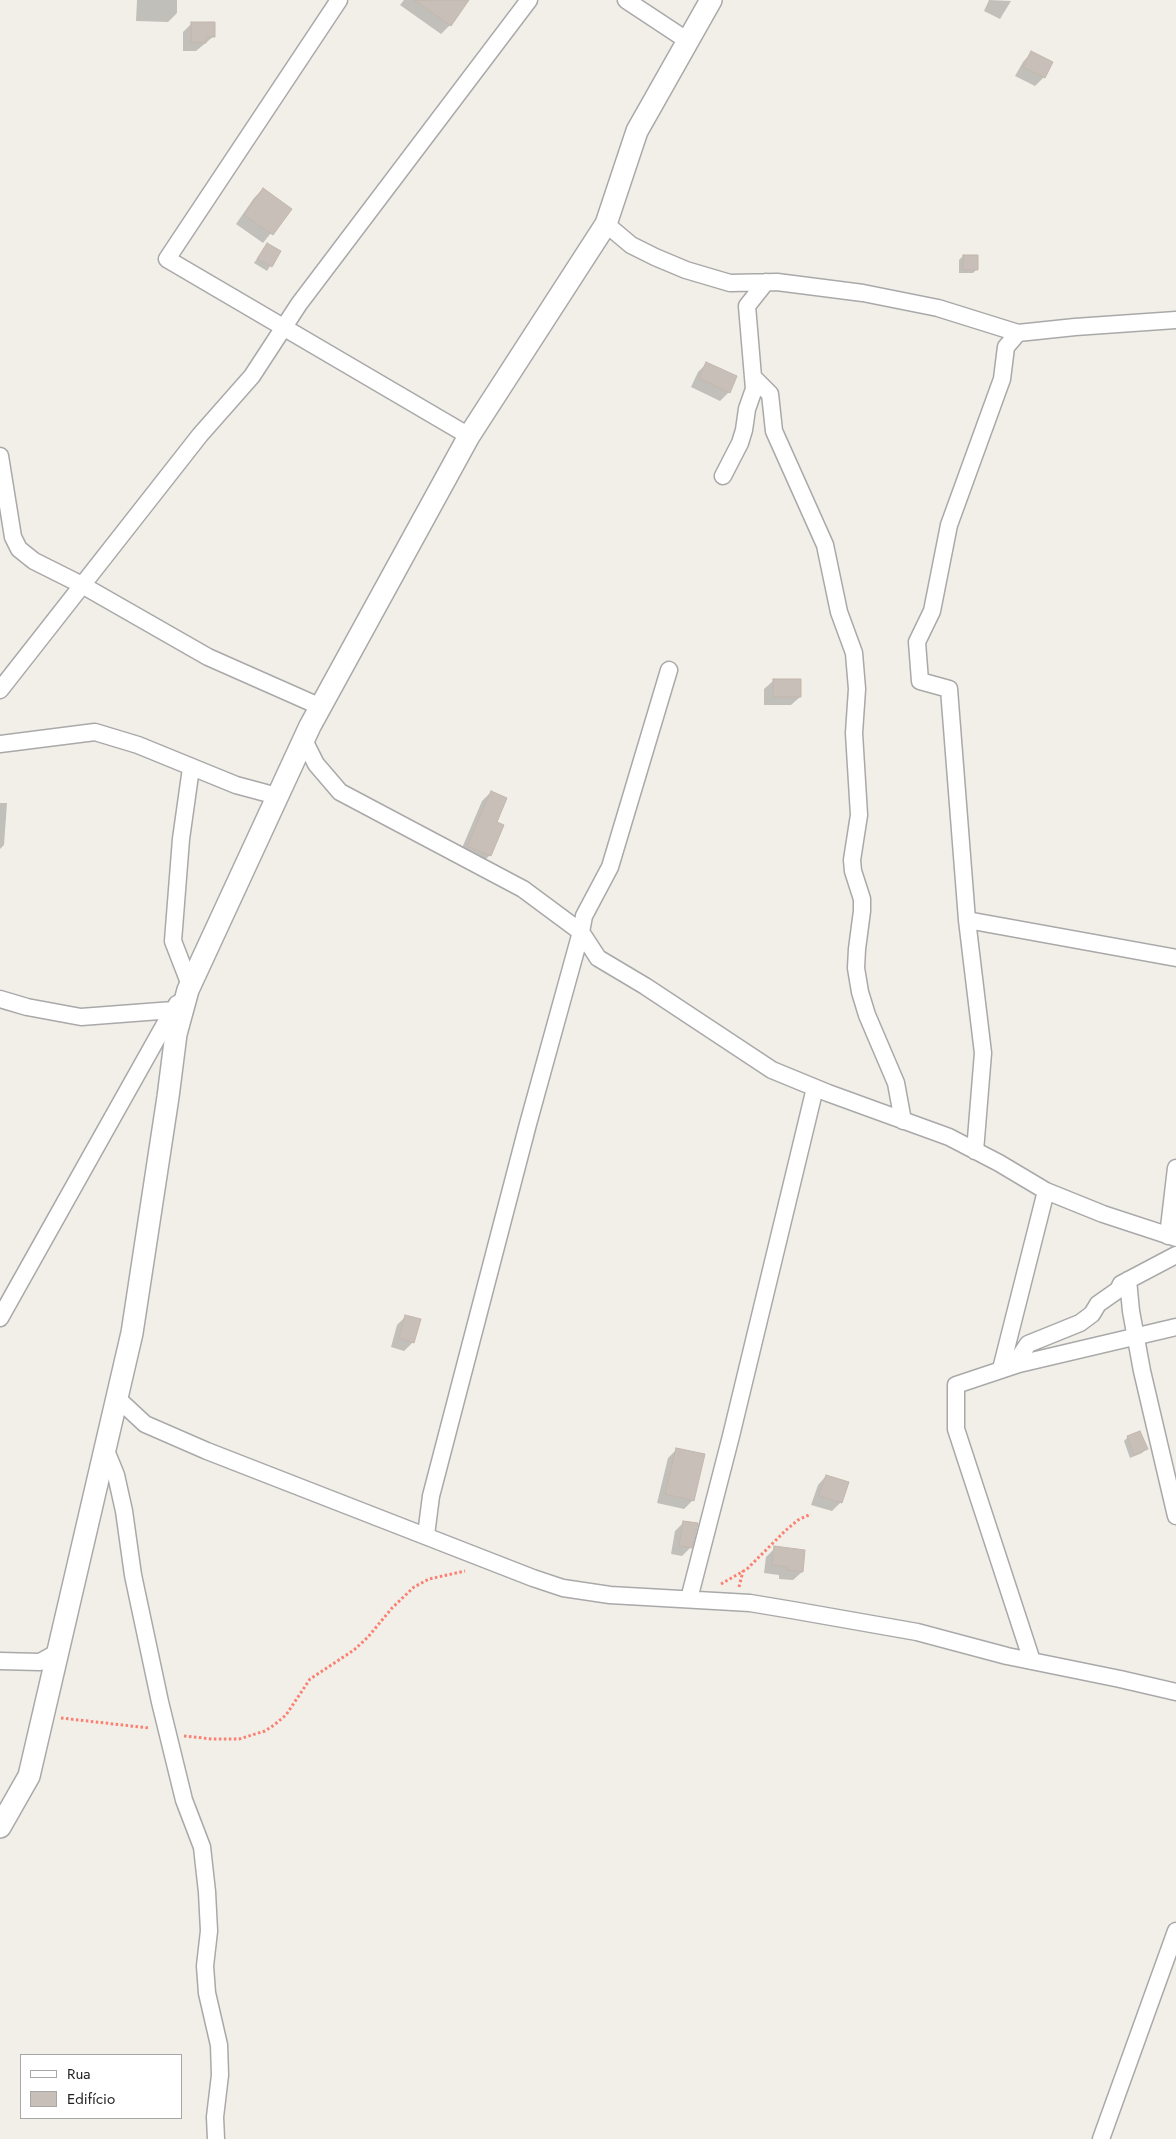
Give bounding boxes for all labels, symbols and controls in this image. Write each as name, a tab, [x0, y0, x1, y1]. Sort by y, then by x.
legend	[20, 2054, 182, 2119]
text: Rua	[67, 2063, 91, 2085]
text: Edifício	[67, 2088, 115, 2110]

